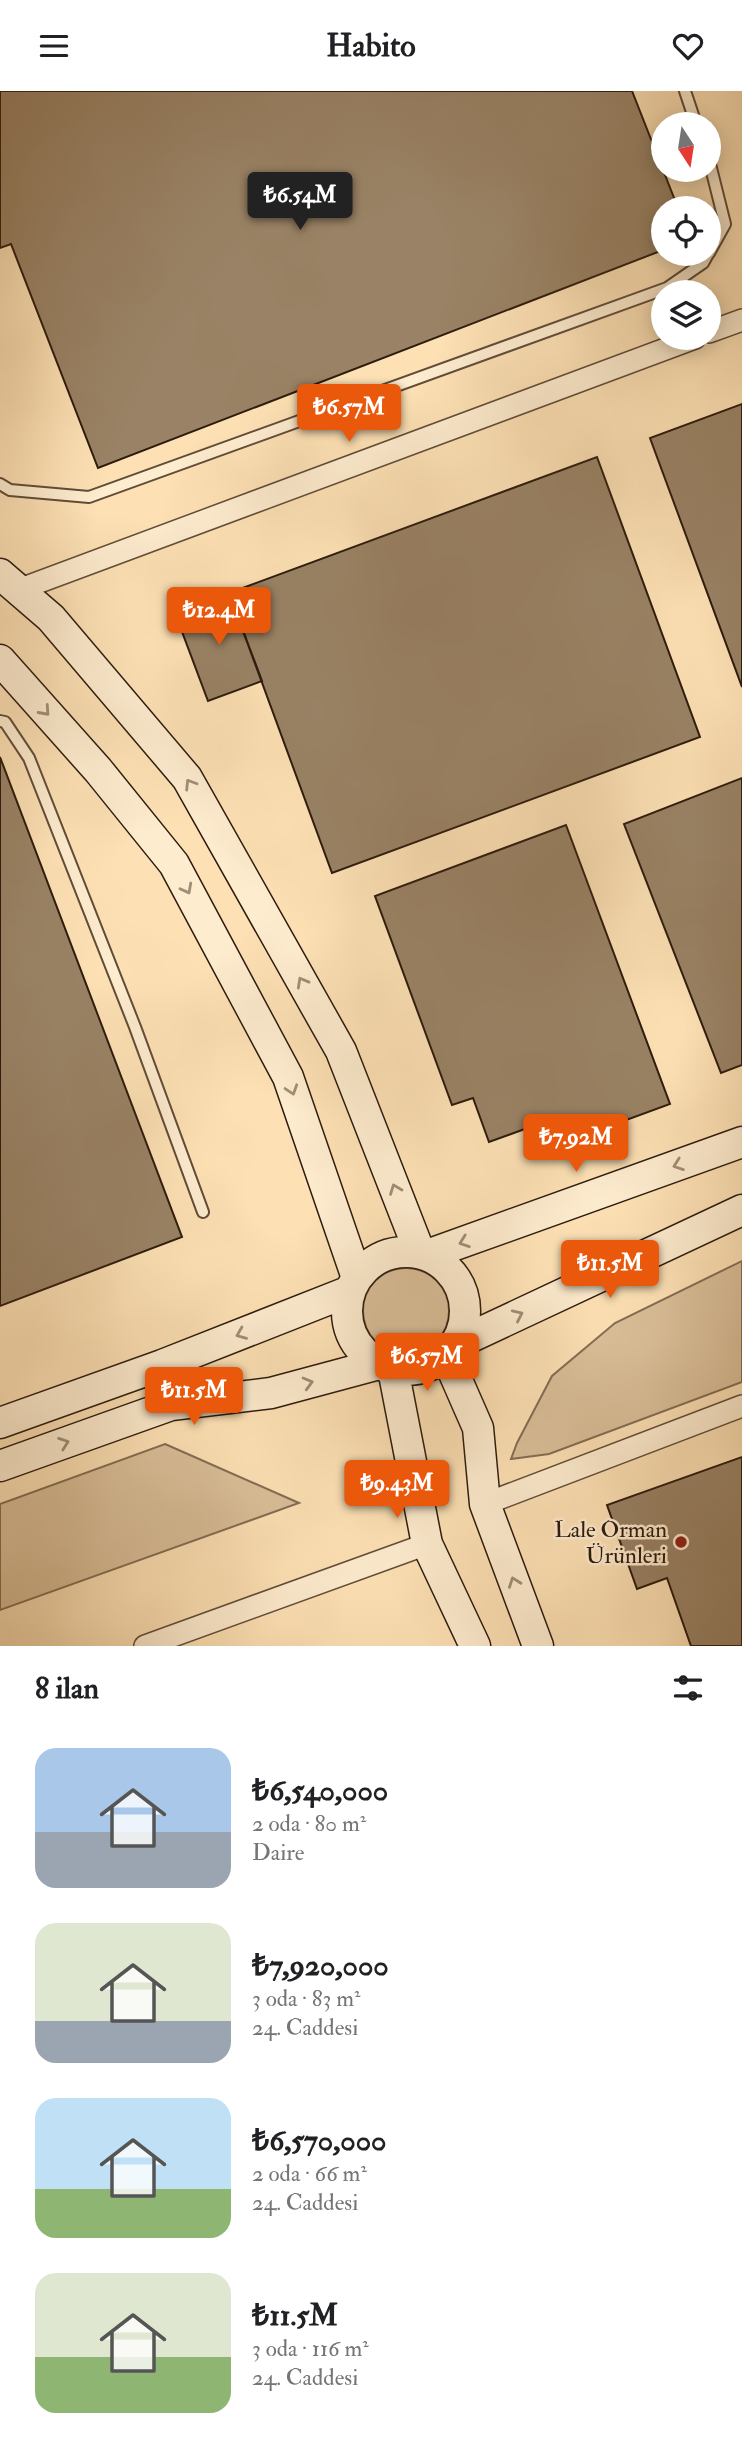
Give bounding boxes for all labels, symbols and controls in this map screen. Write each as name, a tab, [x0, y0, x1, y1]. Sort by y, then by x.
text: Habito	[326, 26, 416, 66]
icon: menu	[35, 27, 73, 65]
icon: heart	[669, 27, 707, 65]
north arrow	[651, 112, 721, 182]
map controls	[651, 112, 721, 350]
pin: ₺6.54M	[243, 173, 357, 232]
text: ₺6.54M	[263, 180, 337, 209]
button: locate	[651, 196, 721, 266]
button: layers	[651, 280, 721, 350]
pin: ₺6.57M	[292, 385, 406, 444]
text: ₺6.57M	[313, 392, 385, 421]
pin: ₺12.4M	[162, 587, 276, 647]
text: ₺12.4M	[183, 595, 255, 624]
one-way arrow	[37, 703, 50, 716]
one-way arrow	[186, 779, 199, 792]
one-way arrow	[179, 881, 192, 894]
one-way arrow	[297, 977, 310, 990]
one-way arrow	[284, 1083, 298, 1096]
pin: ₺7.92M	[519, 1115, 633, 1174]
text: ₺7.92M	[539, 1122, 613, 1151]
one-way arrow	[672, 1156, 684, 1170]
one-way arrow	[389, 1184, 403, 1196]
one-way arrow	[458, 1233, 470, 1247]
pin: ₺11.5M	[553, 1241, 667, 1300]
text: ₺11.5M	[577, 1248, 643, 1277]
one-way arrow	[511, 1309, 523, 1323]
one-way arrow	[236, 1325, 248, 1339]
pin: ₺6.57M	[370, 1333, 484, 1393]
text: ₺6.57M	[391, 1341, 463, 1370]
pin: ₺11.5M	[137, 1367, 251, 1427]
text: ₺11.5M	[161, 1375, 227, 1404]
one-way arrow	[301, 1377, 313, 1391]
one-way arrow	[58, 1437, 70, 1451]
pin: ₺9.43M	[340, 1461, 454, 1520]
text: ₺9.43M	[360, 1468, 434, 1497]
place label: Lale Orman Ürünleri	[554, 1515, 667, 1570]
marker: Lale Orman Ürünleri	[673, 1534, 689, 1550]
one-way arrow	[508, 1576, 522, 1589]
icon: filters	[669, 1669, 707, 1707]
text: 8 ilan	[35, 1670, 99, 1707]
text: ₺6,540,000	[252, 1772, 388, 1809]
icon: home	[91, 1776, 175, 1860]
text: 2 oda · 80 m²	[252, 1809, 366, 1838]
text: Daire	[252, 1838, 304, 1867]
text: ₺7,920,000	[252, 1947, 389, 1984]
icon: home	[91, 1951, 175, 2035]
text: 3 oda · 83 m²	[252, 1984, 361, 2013]
text: 24. Caddesi	[252, 2013, 358, 2042]
text: ₺6,570,000	[252, 2122, 386, 2159]
icon: home	[91, 2126, 175, 2210]
text: 2 oda · 66 m²	[252, 2159, 367, 2188]
text: 24. Caddesi	[252, 2188, 358, 2217]
text: ₺11.5M	[252, 2297, 338, 2334]
icon: home	[91, 2301, 175, 2385]
text: 3 oda · 116 m²	[252, 2334, 369, 2363]
text: 24. Caddesi	[252, 2363, 358, 2392]

